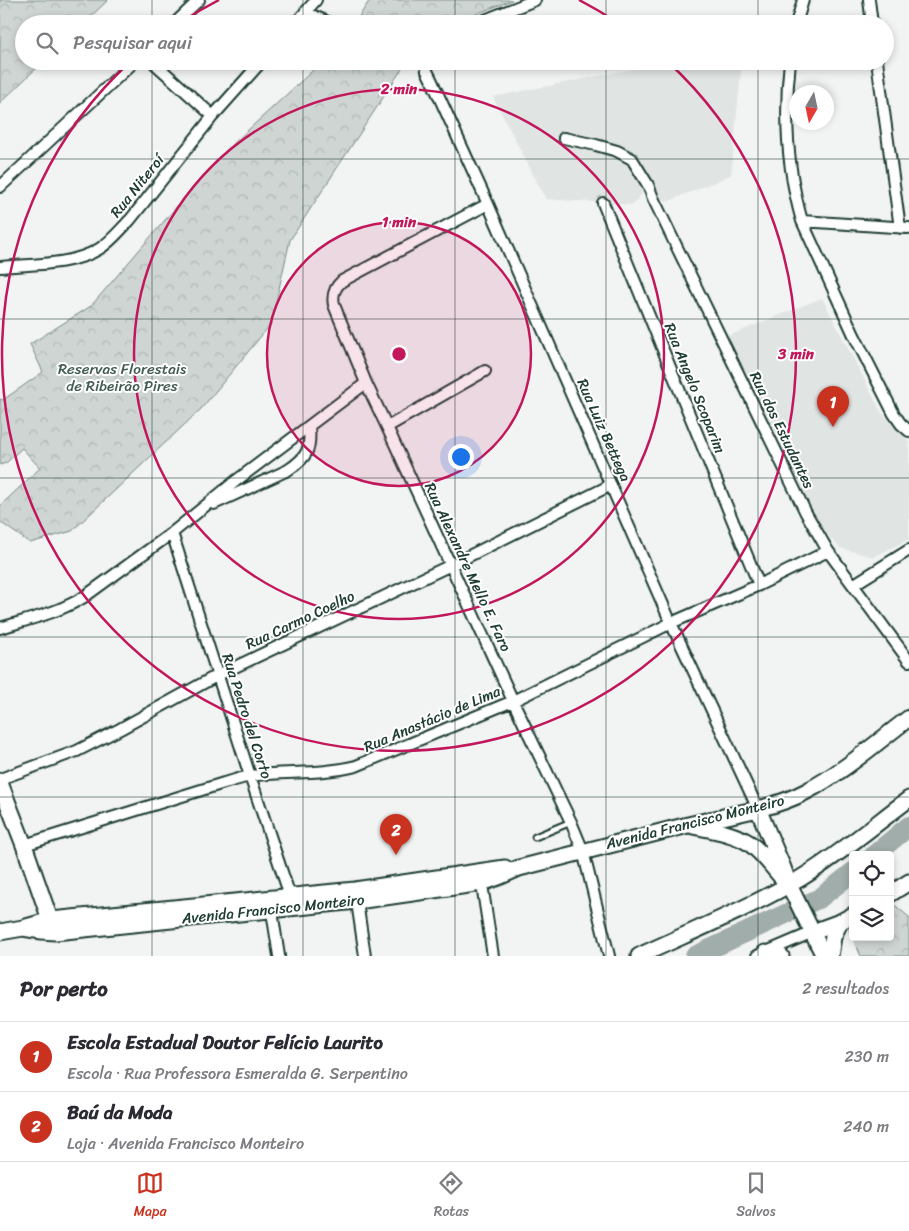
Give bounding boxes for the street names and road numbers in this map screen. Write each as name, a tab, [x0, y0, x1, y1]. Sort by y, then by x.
street label: Rua Niteroí	[103, 147, 172, 223]
street label: Rua Angelo Scoparim	[657, 319, 733, 458]
street label: Rua dos Estudantes	[742, 367, 822, 493]
street label: Rua Luiz Bettega	[570, 374, 639, 486]
street label: Rua Alexandre Mello E. Faro	[417, 478, 519, 657]
street label: Rua Carmo Coelho	[241, 583, 359, 657]
street label: Rua Pedro del Corto	[214, 650, 280, 782]
street label: Rua Anastácio de Lima	[359, 678, 505, 760]
street label: Avenida Francisco Monteiro	[602, 787, 788, 857]
street label: Avenida Francisco Monteiro	[179, 886, 366, 932]

